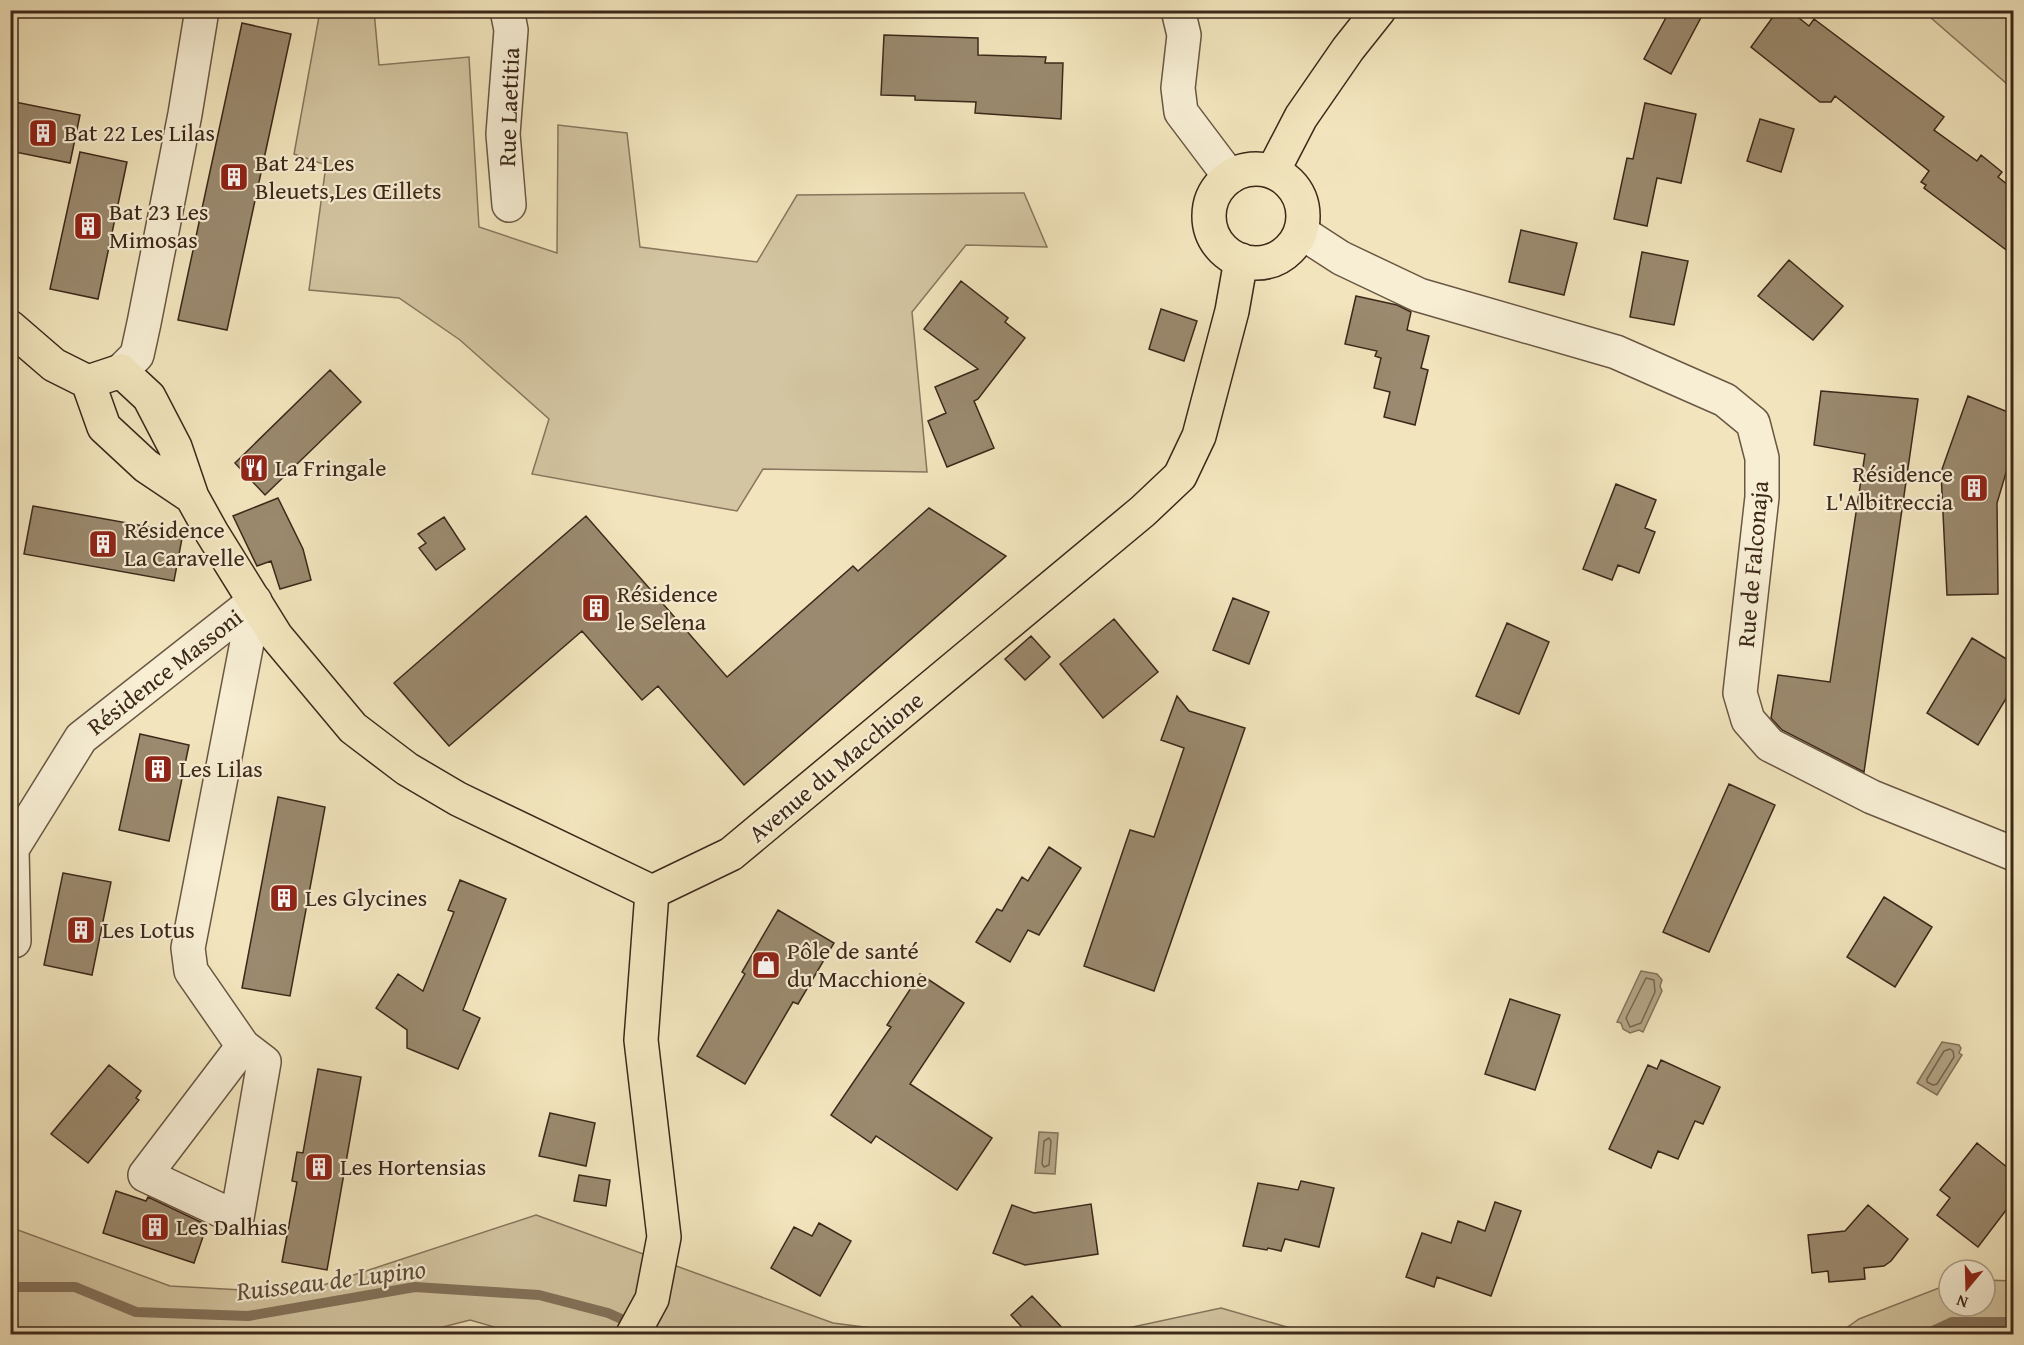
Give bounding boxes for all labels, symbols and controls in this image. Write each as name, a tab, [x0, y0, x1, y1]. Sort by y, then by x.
street label: Rue Laetitia	[489, 46, 528, 167]
place label: Bat 22 Les Lilas	[64, 115, 215, 150]
building icon: Bat 22 Les Lilas	[27, 117, 59, 149]
place label: Bat 24 Les Bleuets,Les Œillets	[255, 145, 441, 208]
building icon: Bat 24 Les Bleuets,Les Œillets	[218, 161, 250, 193]
place label: Bat 23 Les Mimosas	[109, 194, 209, 257]
building icon: Bat 23 Les Mimosas	[72, 210, 104, 242]
place label: La Fringale	[275, 450, 386, 485]
restaurant icon: La Fringale	[238, 452, 270, 484]
place label: Résidence L'Albitreccia	[1826, 456, 1954, 519]
building icon: Résidence L'Albitreccia	[1958, 472, 1990, 504]
street label: Rue de Falconaja	[1728, 479, 1777, 649]
place label: Résidence La Caravelle	[124, 512, 245, 575]
building icon: Résidence La Caravelle	[87, 528, 119, 560]
place label: Résidence le Selena	[617, 576, 718, 639]
building icon: Résidence le Selena	[580, 592, 612, 624]
street label: Résidence Massoni	[80, 600, 250, 743]
street label: Avenue du Macchione	[740, 683, 931, 850]
place label: Les Lilas	[179, 751, 263, 786]
building icon: Les Lilas	[142, 753, 174, 785]
place label: Les Glycines	[305, 880, 427, 915]
building icon: Les Glycines	[268, 882, 300, 914]
place label: Les Lotus	[102, 912, 195, 947]
building icon: Les Lotus	[65, 914, 97, 946]
place label: Pôle de santé du Macchione	[787, 933, 927, 996]
shop icon: Pôle de santé du Macchione	[750, 949, 782, 981]
place label: Les Hortensias	[340, 1149, 486, 1184]
building icon: Les Hortensias	[303, 1151, 335, 1183]
place label: Les Dalhias	[176, 1209, 288, 1244]
building icon: Les Dalhias	[139, 1211, 171, 1243]
water label: Ruisseau de Lupino	[233, 1249, 428, 1311]
north arrow	[1937, 1258, 1997, 1318]
text: N	[1953, 1289, 1971, 1315]

